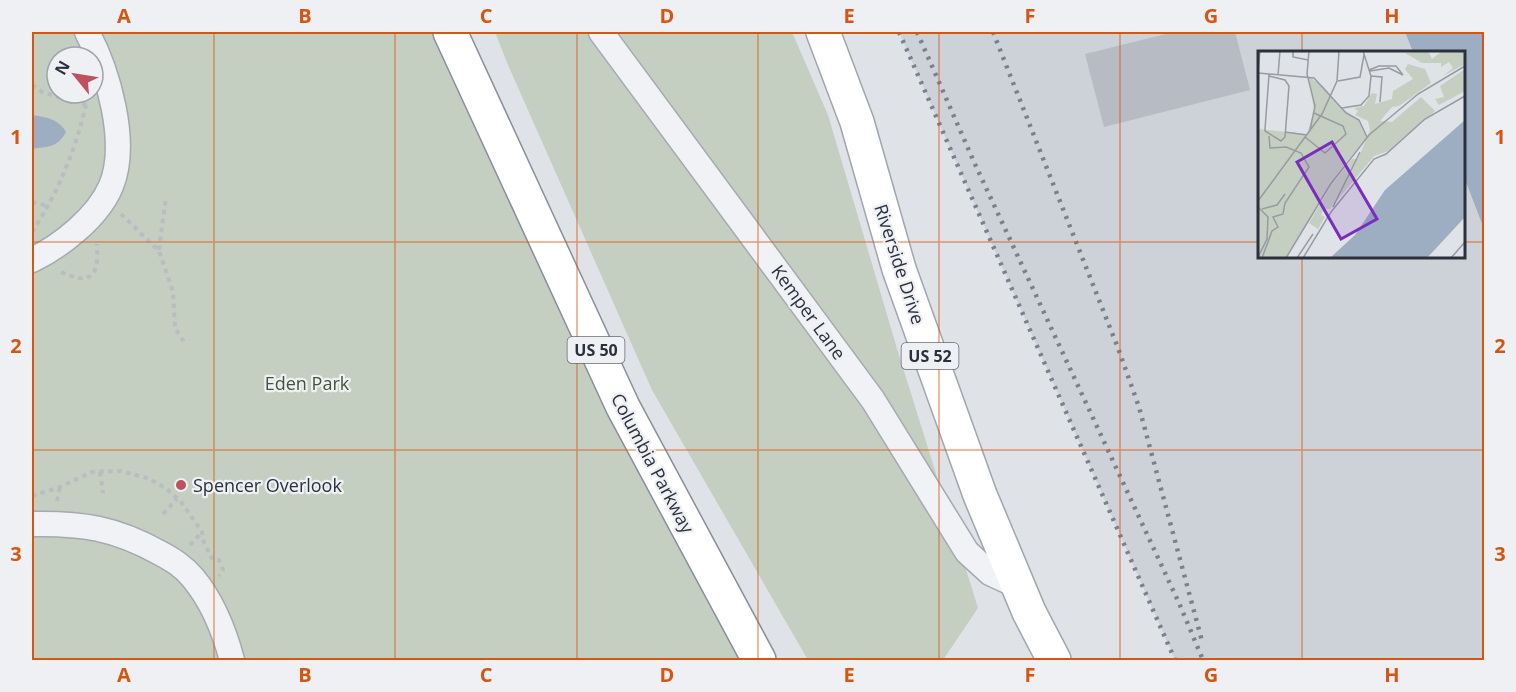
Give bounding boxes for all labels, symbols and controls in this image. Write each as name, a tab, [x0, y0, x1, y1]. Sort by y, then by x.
text: A	[117, 2, 131, 29]
text: B	[298, 2, 312, 29]
text: C	[480, 2, 493, 29]
text: D	[660, 2, 674, 29]
text: E	[843, 2, 855, 29]
text: F	[1025, 2, 1035, 29]
text: G	[1204, 2, 1218, 29]
text: H	[1384, 2, 1400, 29]
north arrow	[45, 45, 105, 105]
inset map	[1258, 51, 1465, 258]
text: N	[49, 56, 75, 79]
text: 1	[10, 123, 22, 150]
text: 1	[1494, 123, 1506, 150]
street label: Riverside Drive	[869, 201, 931, 327]
street label: Kemper Lane	[767, 260, 851, 364]
text: 2	[10, 332, 22, 359]
text: 2	[1494, 332, 1506, 359]
road number: US 50	[568, 337, 624, 363]
road number: US 52	[902, 343, 958, 369]
park label: Eden Park	[265, 371, 350, 395]
street label: Columbia Parkway	[606, 389, 700, 538]
place label: Spencer Overlook	[193, 473, 342, 497]
marker: Spencer Overlook	[174, 478, 188, 492]
text: 3	[10, 540, 22, 567]
text: 3	[1494, 540, 1506, 567]
text: A	[117, 661, 131, 688]
text: B	[298, 661, 312, 688]
text: C	[480, 661, 493, 688]
text: D	[660, 661, 674, 688]
text: E	[843, 661, 855, 688]
text: F	[1025, 661, 1035, 688]
text: G	[1204, 661, 1218, 688]
text: H	[1384, 661, 1400, 688]

